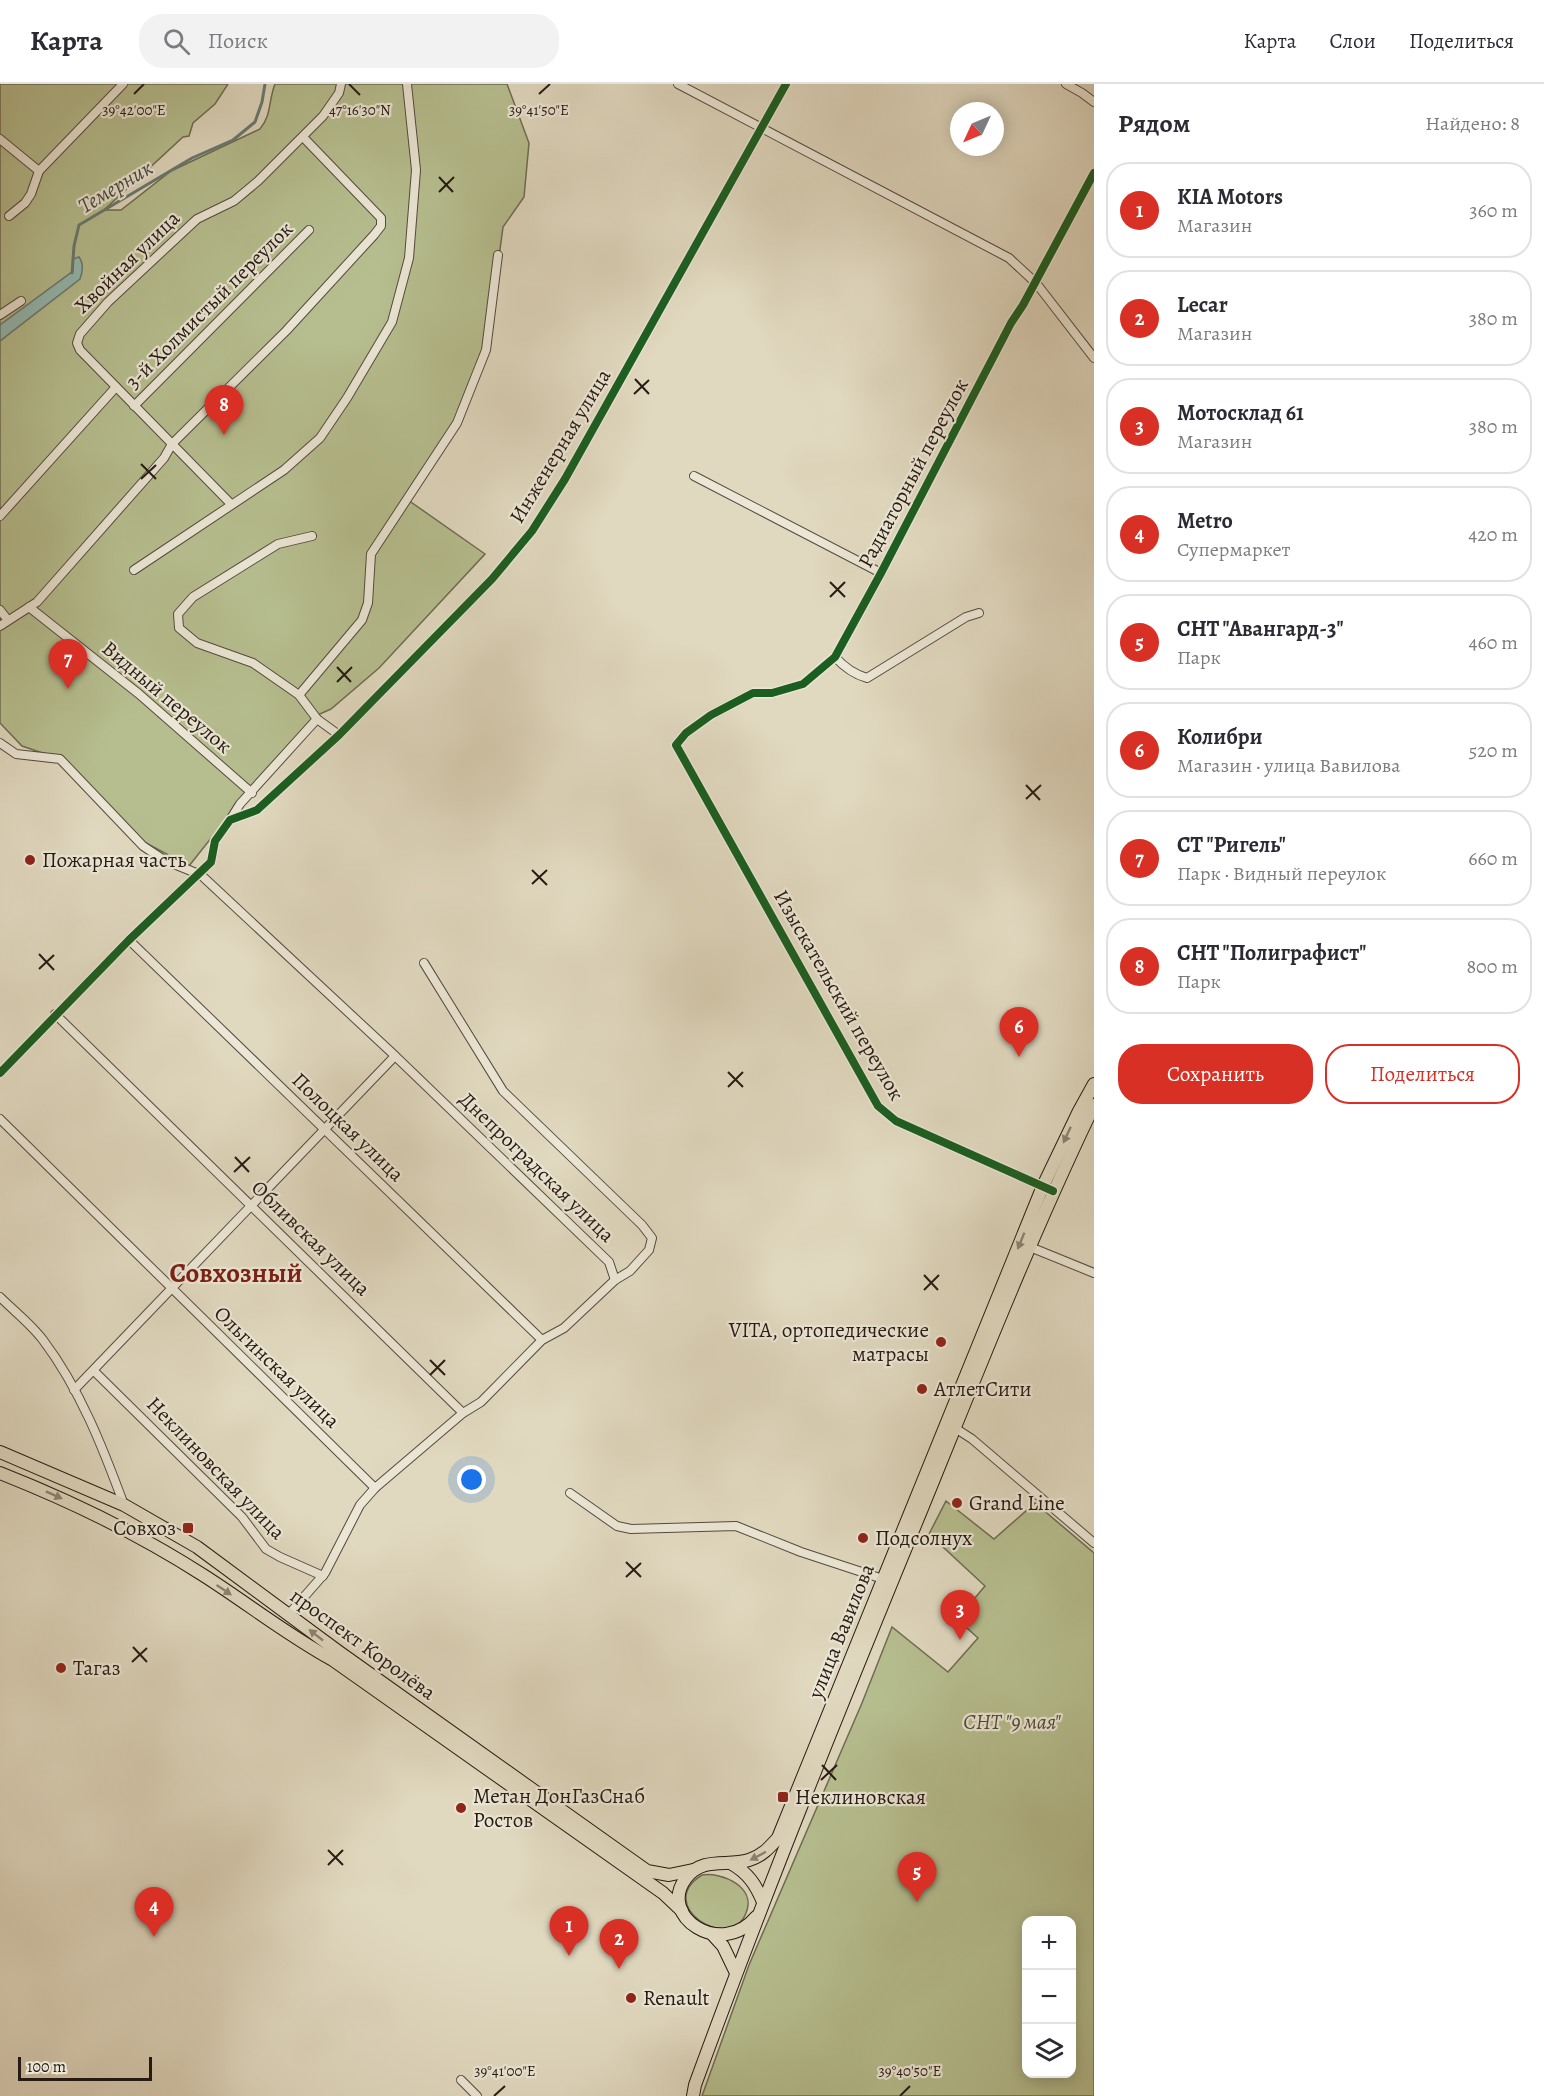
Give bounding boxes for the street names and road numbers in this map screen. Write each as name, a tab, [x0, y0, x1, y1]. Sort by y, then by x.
street label: Хвойная улица	[68, 204, 186, 319]
street label: 3-й Холмистый переулок	[119, 215, 299, 395]
street label: Инженерная улица	[503, 363, 617, 528]
street label: Радиаторный переулок	[851, 373, 975, 572]
street label: Видный переулок	[96, 634, 238, 760]
street label: Изыскательский переулок	[767, 885, 911, 1106]
street label: Полоцкая улица	[286, 1066, 410, 1188]
street label: Днепроградская улица	[453, 1085, 621, 1249]
street label: Обливская улица	[245, 1174, 377, 1302]
street label: Ольгинская улица	[208, 1300, 346, 1434]
street label: Неклиновская улица	[140, 1390, 292, 1546]
street label: улица Вавилова	[801, 1559, 881, 1703]
street label: проспект Королёва	[285, 1582, 442, 1706]

